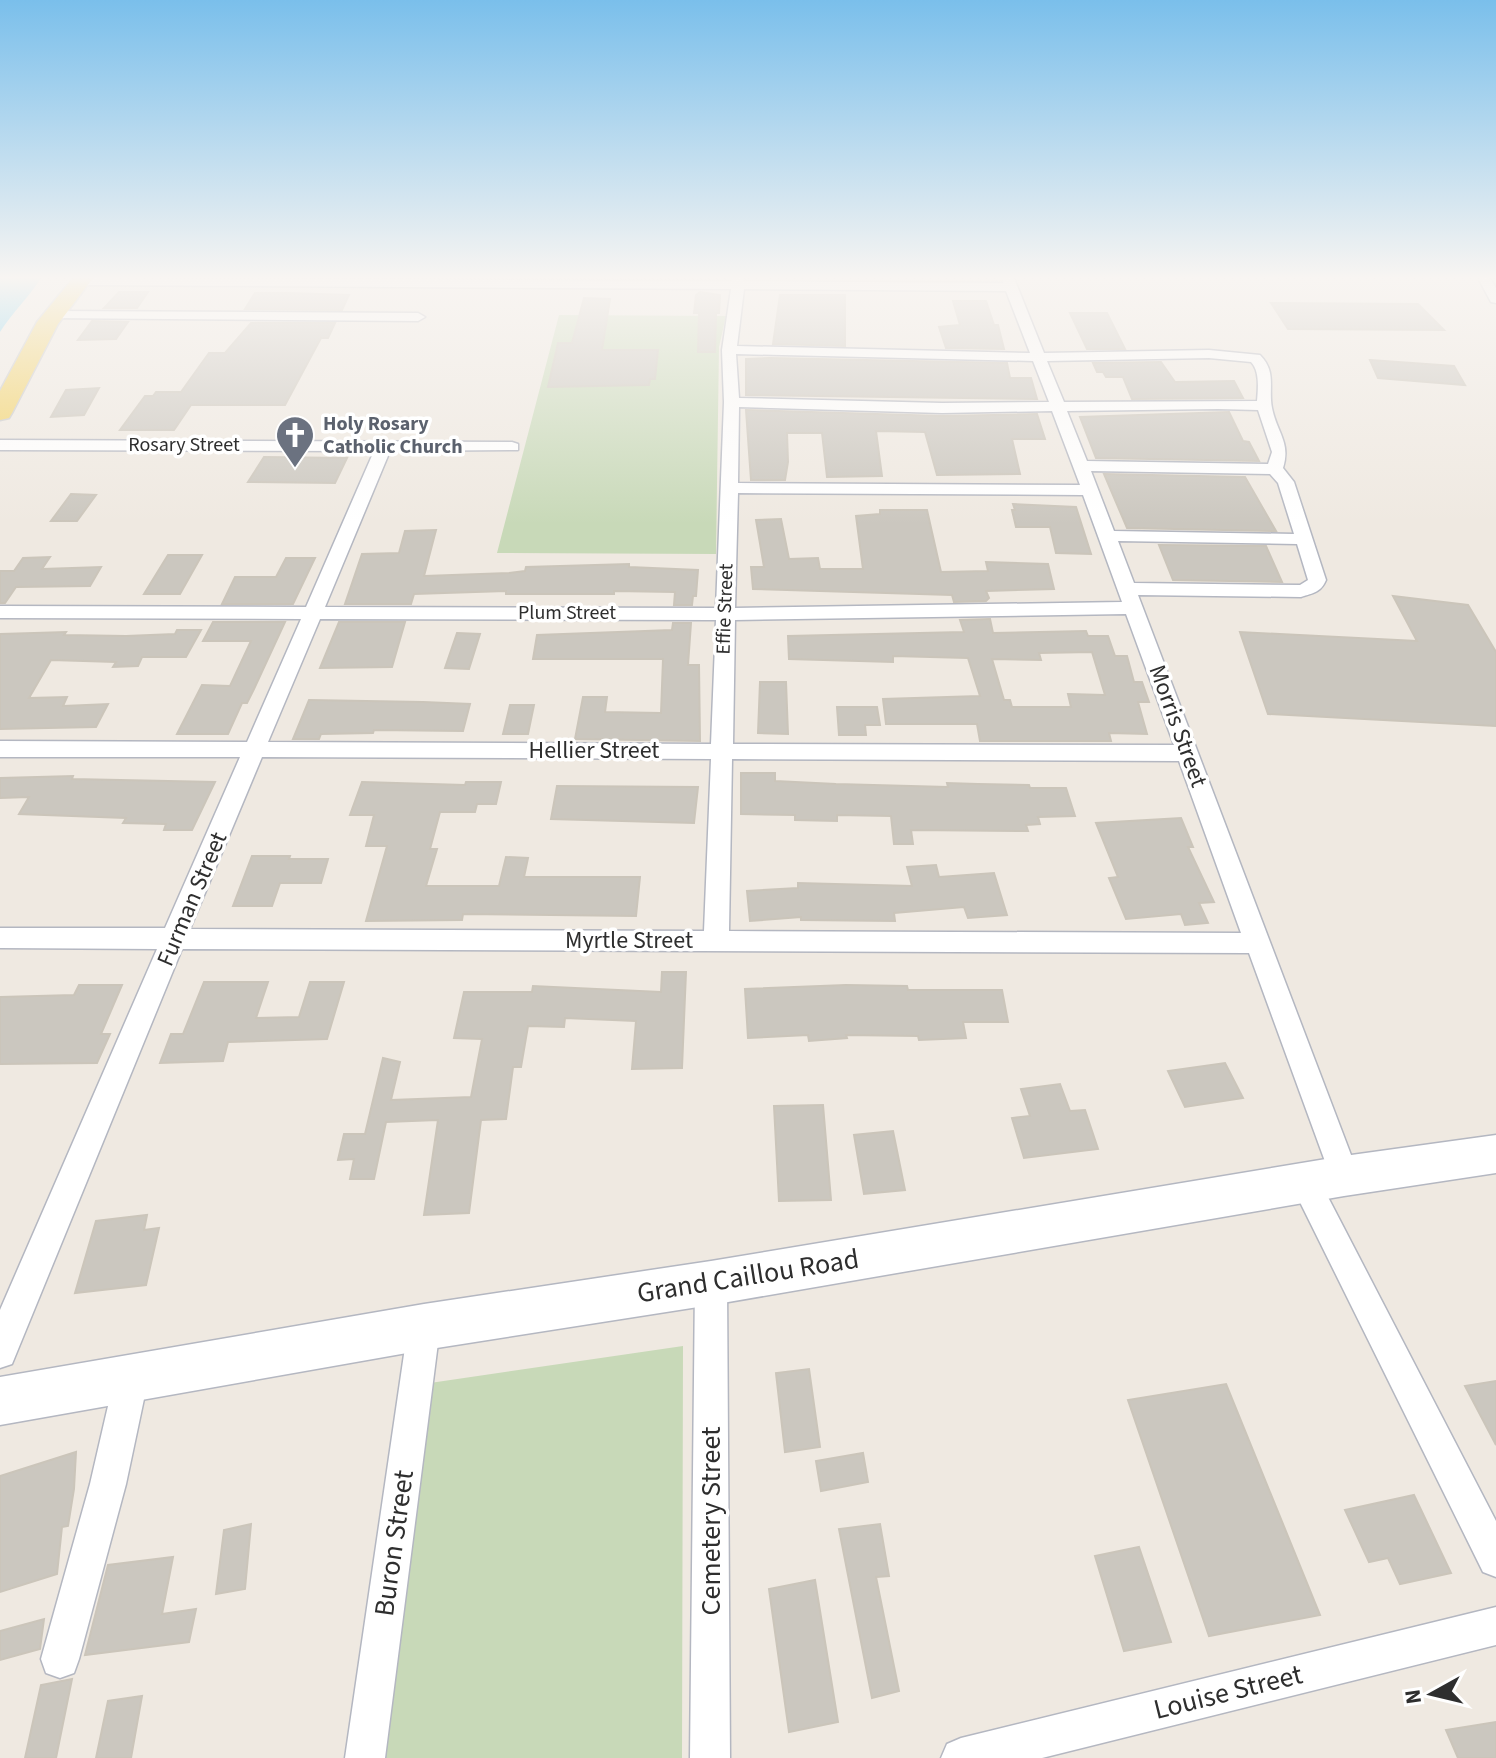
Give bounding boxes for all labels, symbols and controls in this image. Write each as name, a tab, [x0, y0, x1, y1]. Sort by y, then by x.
place label: Holy Rosary Catholic Church	[323, 410, 463, 461]
church icon: Holy Rosary Catholic Church	[274, 414, 316, 469]
street label: Rosary Street	[128, 431, 240, 459]
street label: Effie Street	[709, 563, 741, 655]
street label: Plum Street	[518, 599, 616, 627]
street label: Morris Street	[1140, 660, 1216, 792]
street label: Hellier Street	[529, 733, 659, 768]
street label: Furman Street	[148, 826, 236, 972]
street label: Myrtle Street	[565, 923, 693, 958]
street label: Grand Caillou Road	[634, 1239, 862, 1313]
street label: Cemetery Street	[691, 1426, 731, 1615]
street label: Buron Street	[364, 1467, 424, 1619]
street label: Louise Street	[1149, 1654, 1307, 1730]
north arrow	[1392, 1654, 1472, 1734]
text: N	[1396, 1687, 1430, 1706]

